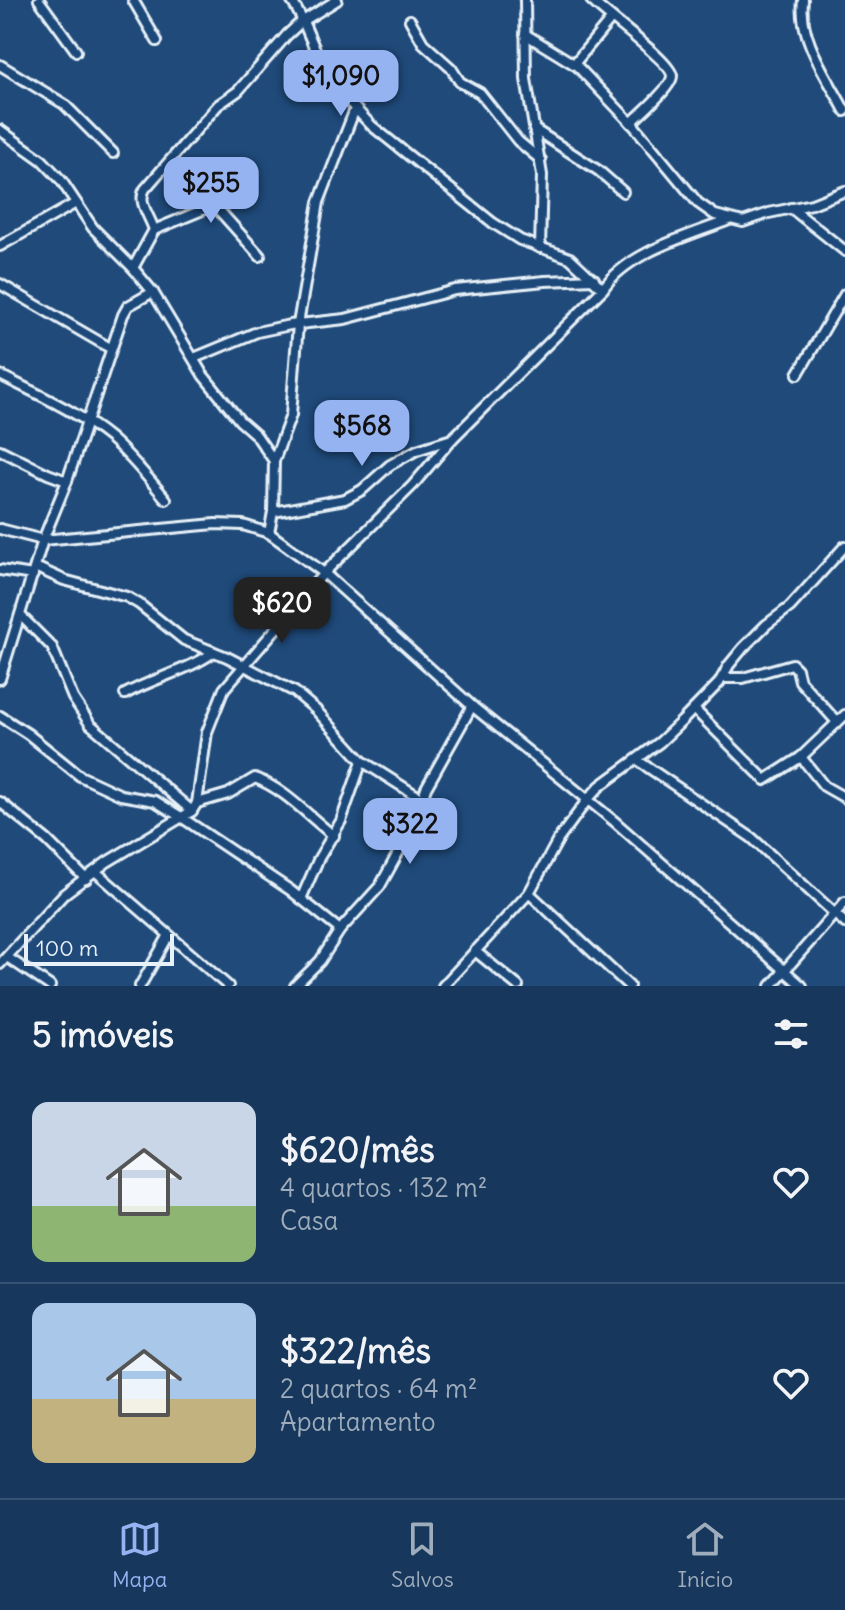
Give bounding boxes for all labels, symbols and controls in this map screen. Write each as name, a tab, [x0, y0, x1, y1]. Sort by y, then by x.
pin: $1,090	[276, 50, 406, 118]
text: $1,090	[302, 59, 380, 92]
pin: $255	[164, 157, 258, 225]
text: $255	[182, 166, 240, 199]
pin: $568	[315, 400, 409, 468]
text: $568	[332, 409, 392, 442]
pin: $620	[235, 577, 329, 645]
text: $620	[252, 586, 312, 619]
pin: $322	[363, 798, 457, 866]
text: $322	[381, 807, 439, 840]
scale bar	[24, 930, 174, 966]
text: 100 m	[36, 934, 98, 962]
icon: filters	[769, 1012, 813, 1056]
text: 5 imóveis	[32, 1013, 174, 1056]
text: $620/mês	[280, 1128, 435, 1171]
icon: home	[96, 1134, 192, 1230]
icon: heart	[769, 1160, 813, 1204]
text: 4 quartos · 132 m²	[280, 1171, 488, 1204]
text: Casa	[280, 1204, 338, 1237]
text: $322/mês	[280, 1329, 431, 1372]
icon: home	[96, 1335, 192, 1431]
icon: heart	[769, 1361, 813, 1405]
text: 2 quartos · 64 m²	[280, 1372, 477, 1405]
text: Apartamento	[280, 1405, 436, 1438]
tab: Mapa	[112, 1517, 167, 1593]
tab: Salvos	[391, 1517, 454, 1593]
tab: Início	[678, 1517, 733, 1593]

